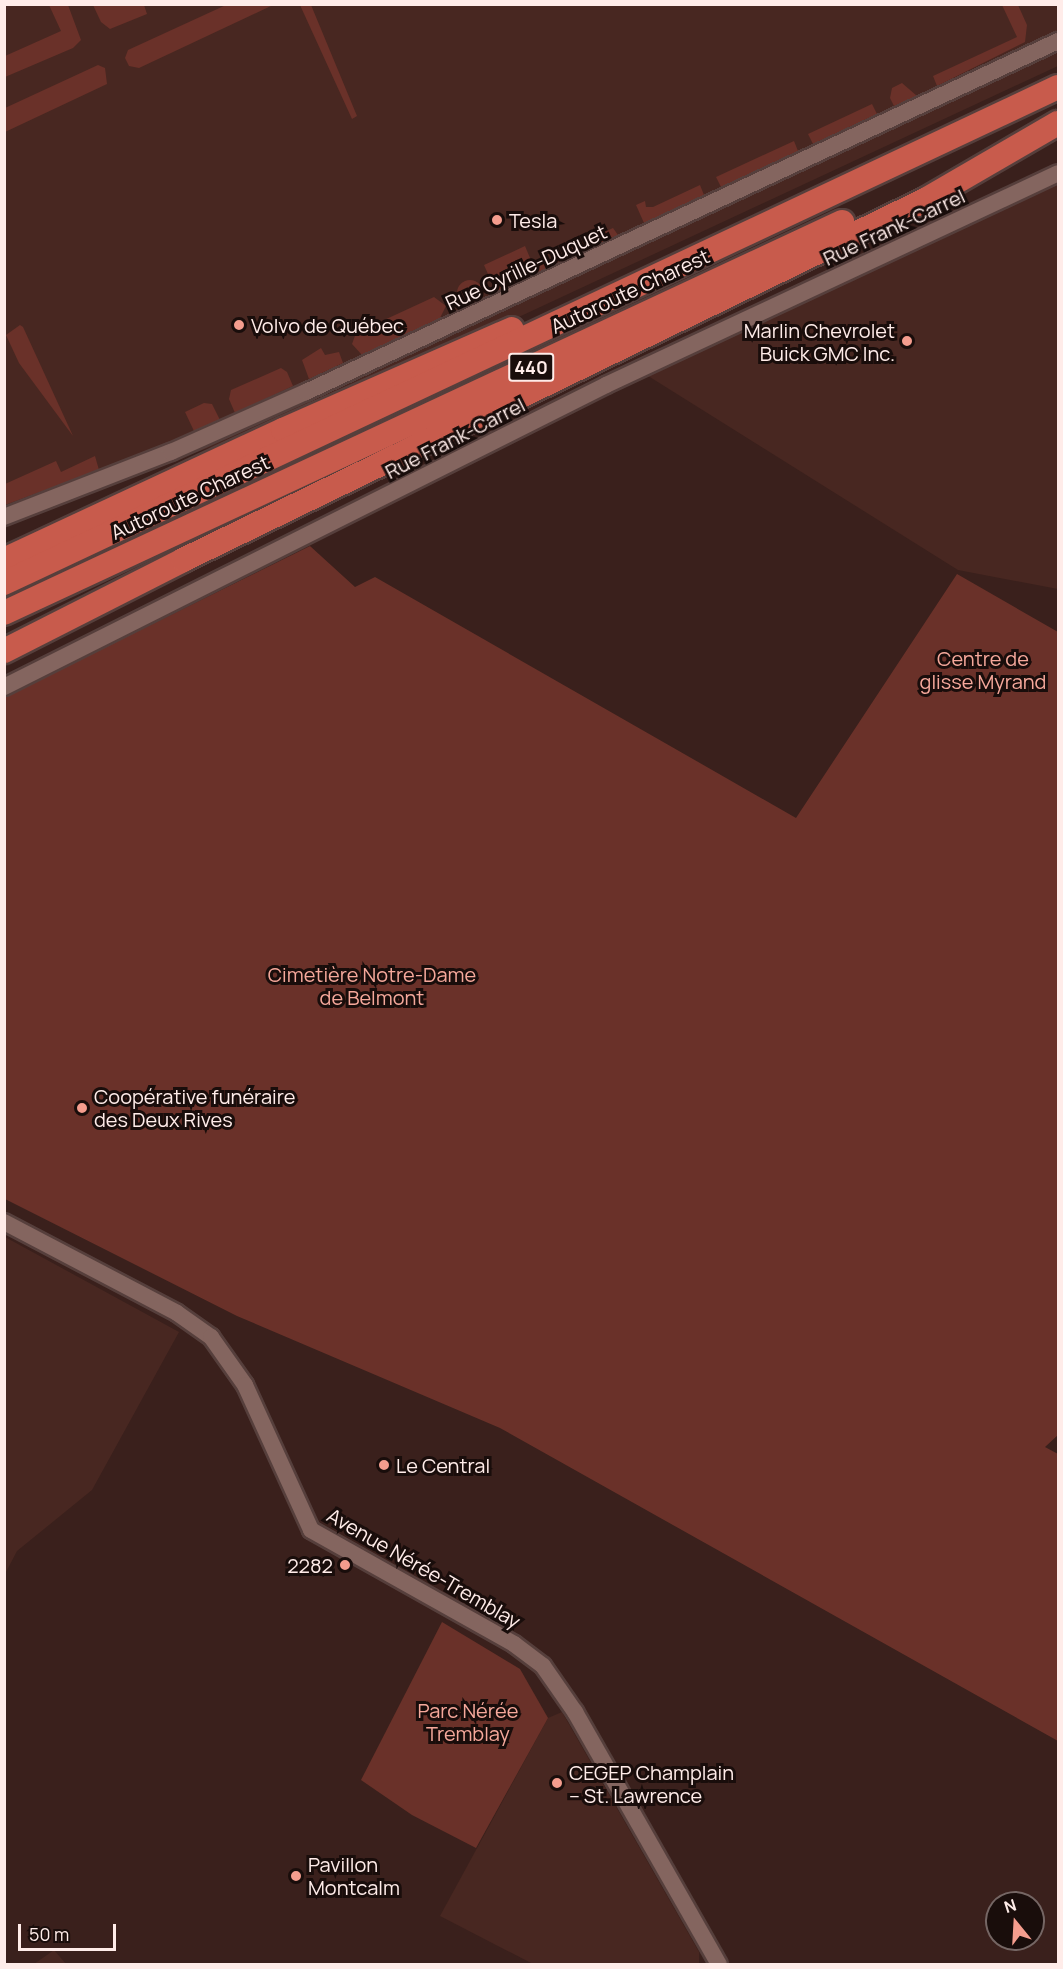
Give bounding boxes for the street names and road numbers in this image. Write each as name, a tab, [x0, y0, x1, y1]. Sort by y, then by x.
street label: Rue Frank-Carrel	[819, 184, 969, 270]
street label: Rue Cyrille-Duquet	[442, 219, 610, 315]
street label: Autoroute Charest	[547, 244, 713, 338]
road number: 440	[507, 352, 555, 382]
street label: Rue Frank-Carrel	[381, 392, 529, 484]
street label: Autoroute Charest	[107, 450, 273, 544]
street label: Avenue Nérée-Tremblay	[323, 1503, 525, 1633]

